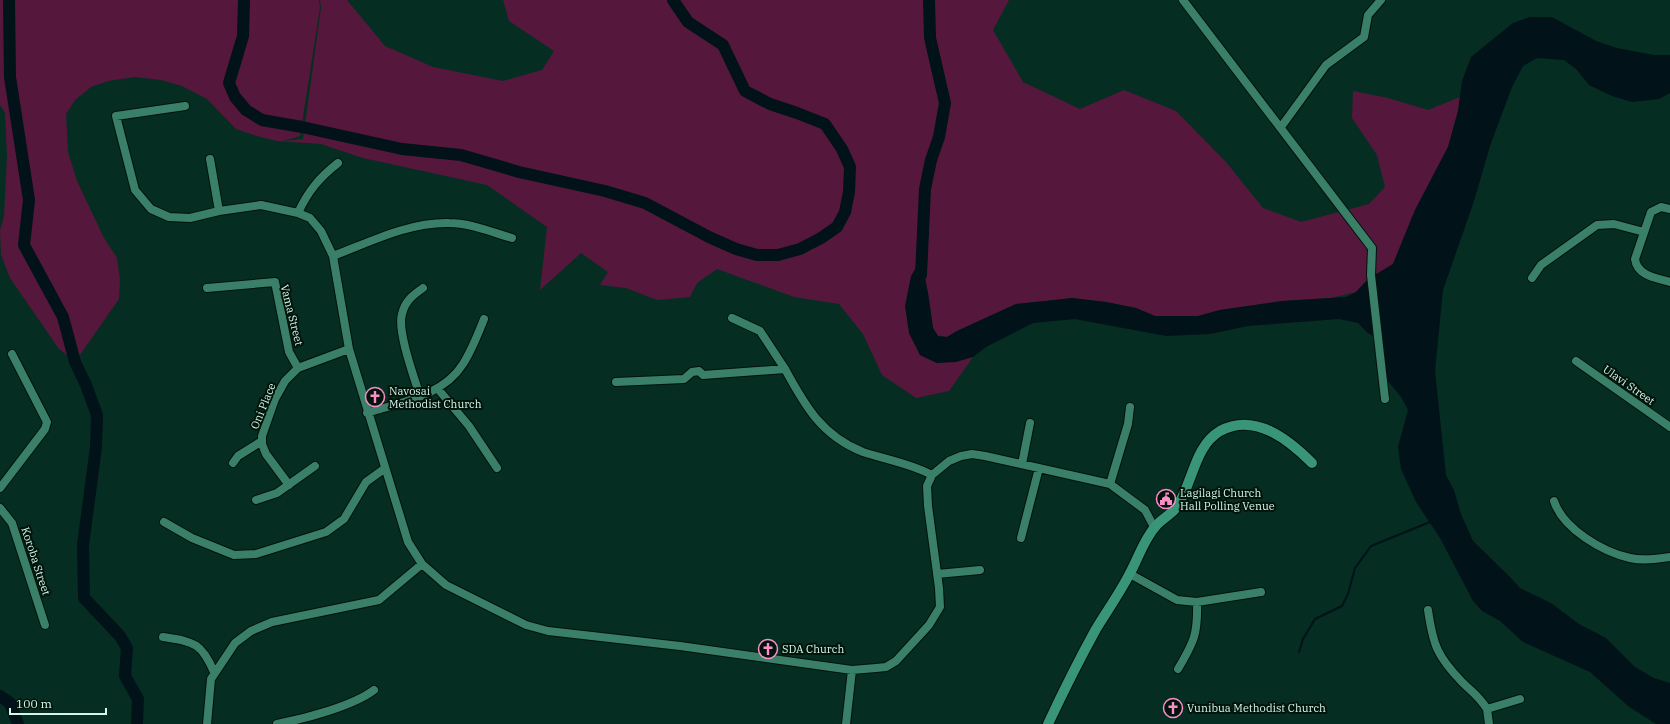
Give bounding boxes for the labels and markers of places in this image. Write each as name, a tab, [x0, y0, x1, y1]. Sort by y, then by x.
place label: Navosai Methodist Church	[389, 384, 482, 411]
church icon: Navosai Methodist Church	[364, 386, 386, 408]
place label: Lagilagi Church Hall Polling Venue	[1180, 486, 1275, 513]
public building icon: Lagilagi Church Hall Polling Venue	[1155, 488, 1177, 510]
church icon: SDA Church	[757, 638, 779, 660]
place label: SDA Church	[782, 642, 844, 656]
church icon: Vunibua Methodist Church	[1162, 697, 1184, 719]
place label: Vunibua Methodist Church	[1187, 701, 1326, 715]

